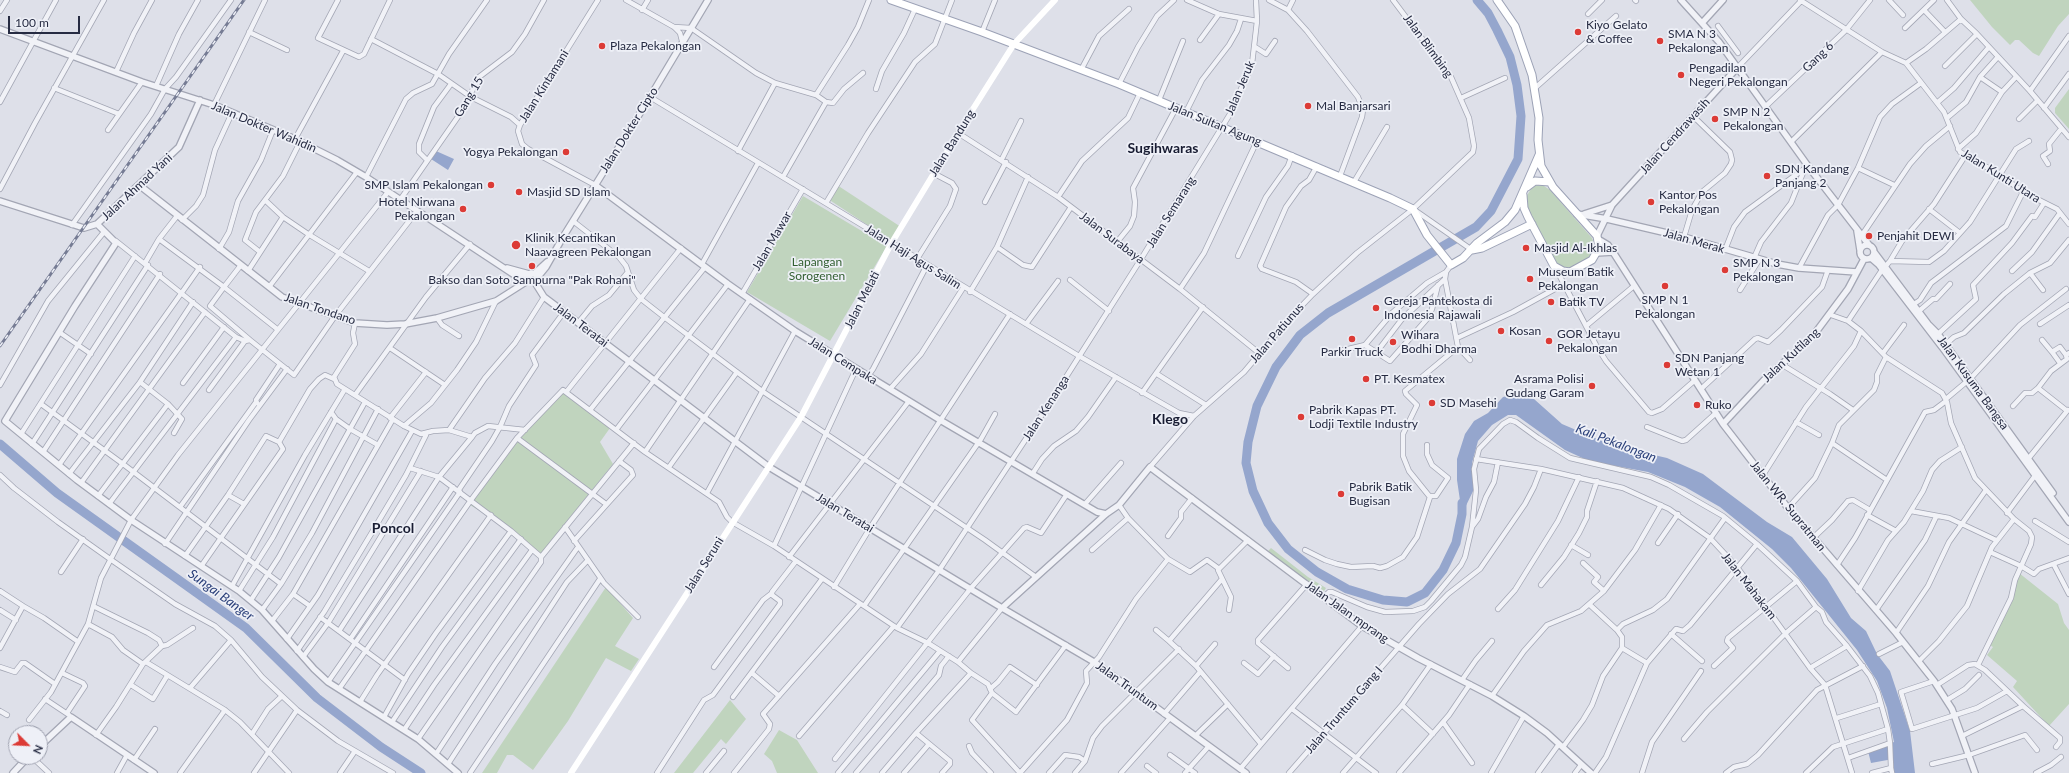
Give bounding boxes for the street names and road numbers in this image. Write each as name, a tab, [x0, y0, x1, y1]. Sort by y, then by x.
street label: Jalan Blimbing	[1400, 11, 1456, 81]
street label: Gang 6	[1799, 39, 1837, 75]
street label: Jalan Kintamani	[516, 47, 572, 125]
street label: Jalan Jeruk	[1222, 59, 1258, 117]
street label: Gang 15	[451, 74, 487, 120]
street label: Jalan Dokter Cipto	[597, 85, 661, 175]
street label: Jalan Cendrawasih	[1637, 95, 1713, 177]
street label: Jalan Dokter Wahidin	[209, 98, 319, 156]
street label: Jalan Sultan Agung	[1166, 99, 1264, 149]
street label: Jalan Bandung	[926, 107, 978, 179]
street label: Jalan Kunti Utara	[1959, 146, 2043, 206]
street label: Jalan Ahmad Yani	[99, 151, 175, 223]
street label: Jalan Semarang	[1143, 174, 1199, 250]
street label: Jalan Mawar	[749, 209, 795, 273]
street label: Jalan Surabaya	[1077, 209, 1147, 267]
street label: Jalan Haji Agus Salim	[862, 222, 964, 292]
street label: Jalan Merak	[1662, 225, 1726, 257]
street label: Jalan Melati	[841, 269, 883, 331]
street label: Jalan Tondano	[282, 290, 358, 328]
street label: Jalan Teratai	[551, 300, 611, 350]
street label: Jalan Patiunus	[1247, 300, 1307, 366]
street label: Jalan Kutilang	[1759, 325, 1823, 385]
street label: Jalan Kusuma Bangsa	[1934, 333, 2012, 433]
street label: Jalan Cempaka	[806, 334, 880, 388]
street label: Jalan Kenanga	[1020, 373, 1072, 443]
street label: Jalan WR. Supratman	[1747, 458, 1829, 554]
street label: Jalan Teratai	[814, 490, 876, 536]
street label: Jalan Seruni	[681, 535, 727, 595]
street label: Jalan Mahakam	[1718, 550, 1780, 622]
street label: Jalan Jalan mprang	[1303, 578, 1391, 646]
street label: Jalan Truntum	[1093, 659, 1161, 713]
street label: Jalan Truntum Gang I	[1302, 663, 1386, 757]

